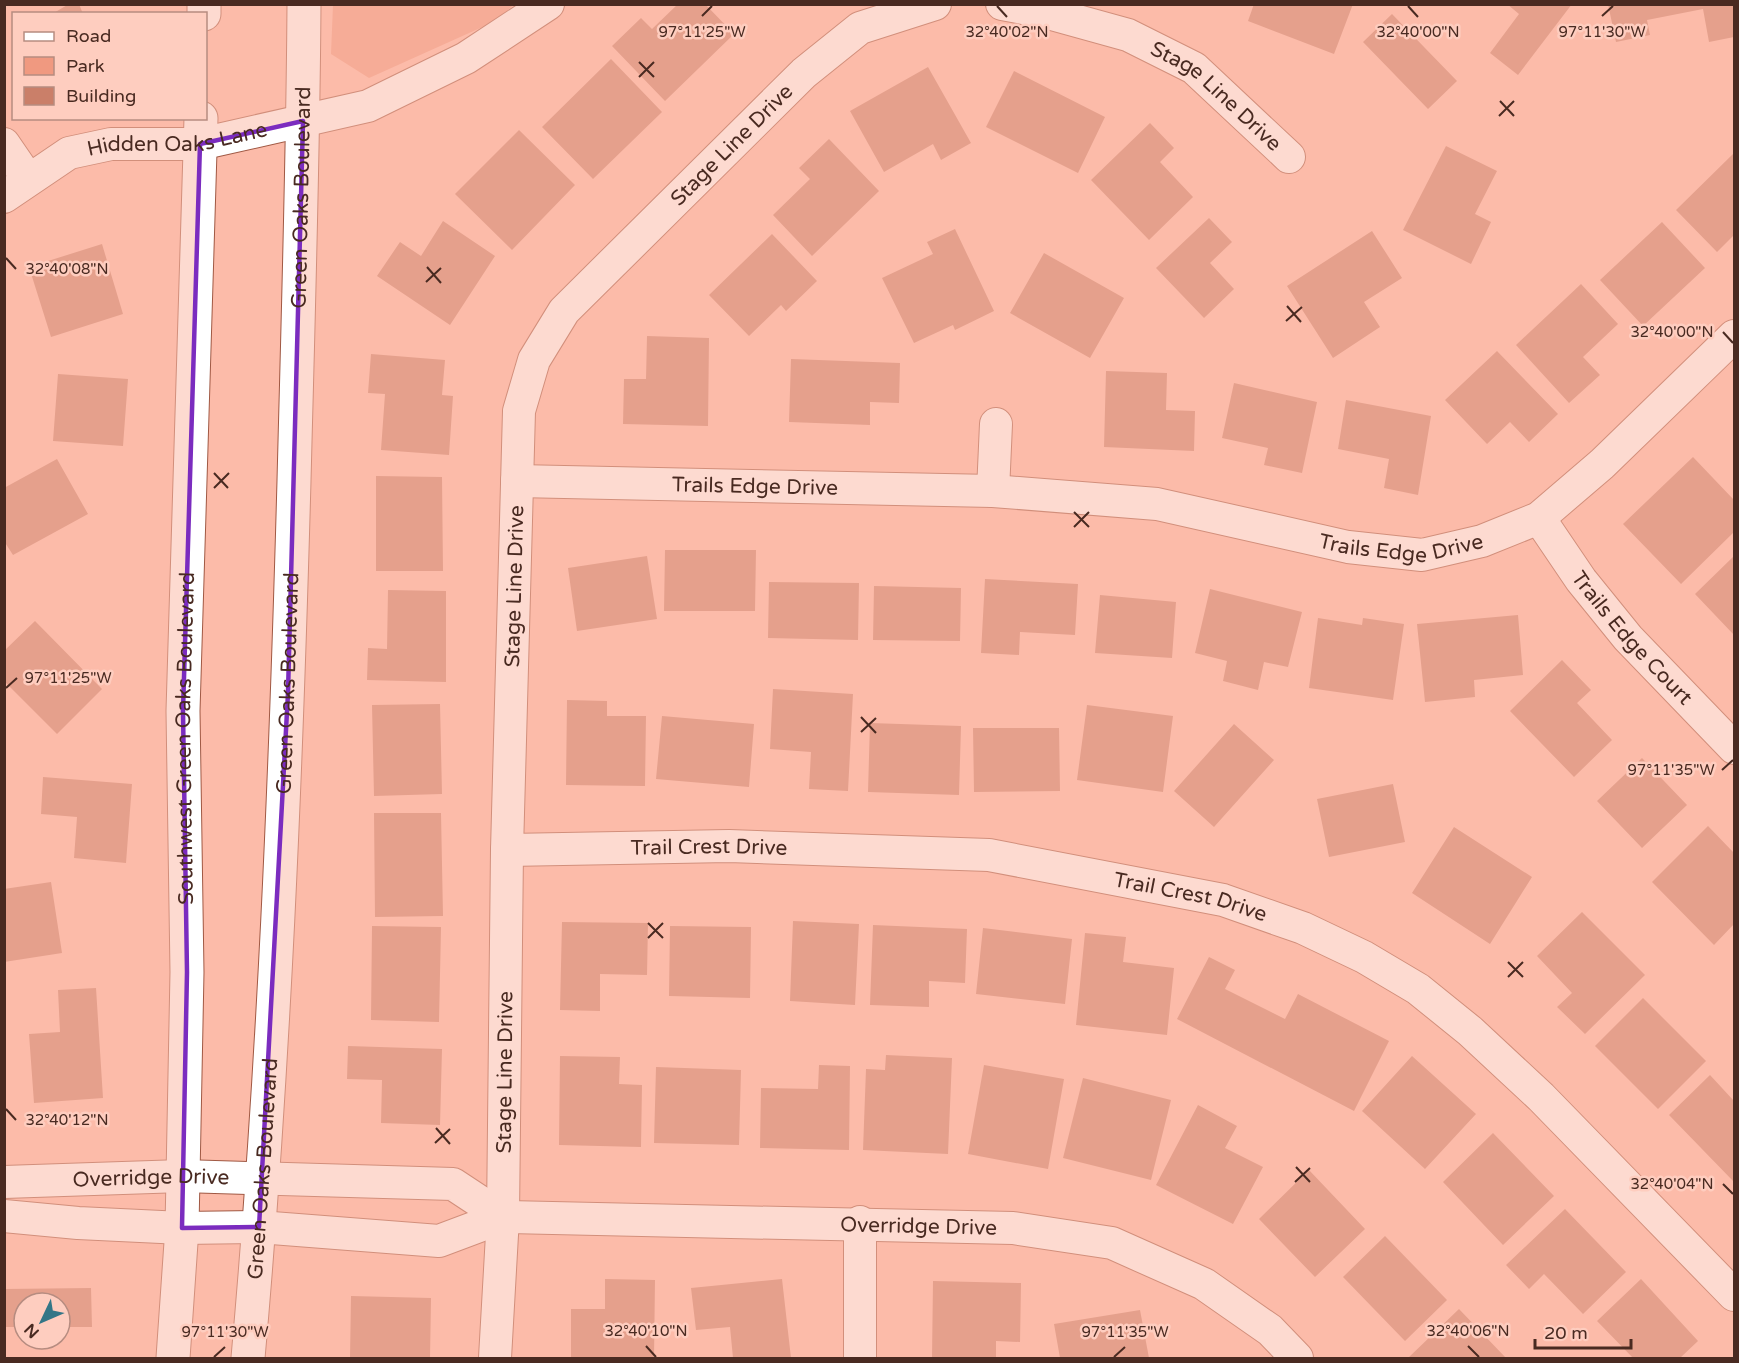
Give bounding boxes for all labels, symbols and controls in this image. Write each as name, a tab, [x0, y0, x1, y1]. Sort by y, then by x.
legend	[12, 12, 207, 120]
text: 97°11'25"W	[658, 23, 746, 41]
text: 32°40'02"N	[965, 23, 1049, 41]
text: 32°40'00"N	[1376, 23, 1460, 41]
text: 97°11'30"W	[1558, 23, 1646, 41]
text: Road	[66, 25, 111, 47]
street label: Stage Line Drive	[1147, 36, 1287, 156]
text: Park	[66, 55, 105, 77]
street label: Stage Line Drive	[665, 79, 798, 211]
text: Building	[66, 85, 136, 107]
street label: Green Oaks Boulevard	[286, 86, 316, 309]
street label: Hidden Oaks Lane	[85, 117, 270, 161]
text: 32°40'08"N	[25, 260, 109, 278]
text: 32°40'00"N	[1630, 323, 1714, 341]
street label: Trails Edge Drive	[672, 472, 838, 500]
street label: Stage Line Drive	[499, 505, 529, 668]
street label: Trails Edge Drive	[1316, 528, 1486, 568]
street label: Trails Edge Court	[1566, 566, 1698, 710]
street label: Southwest Green Oaks Boulevard	[170, 571, 200, 905]
street label: Green Oaks Boulevard	[271, 572, 304, 795]
text: 97°11'25"W	[24, 669, 112, 687]
text: 97°11'35"W	[1627, 761, 1715, 779]
street label: Trail Crest Drive	[630, 833, 788, 861]
street label: Trail Crest Drive	[1112, 867, 1271, 927]
street label: Stage Line Drive	[491, 991, 518, 1153]
street label: Green Oaks Boulevard	[242, 1057, 283, 1280]
text: 32°40'12"N	[25, 1111, 109, 1129]
street label: Overridge Drive	[72, 1163, 230, 1192]
text: 32°40'04"N	[1630, 1175, 1714, 1193]
street label: Overridge Drive	[840, 1212, 997, 1240]
north arrow	[12, 1291, 72, 1351]
scale bar	[1535, 1312, 1631, 1350]
text: N	[20, 1319, 44, 1342]
text: 32°40'10"N	[604, 1322, 688, 1340]
text: 32°40'06"N	[1426, 1322, 1510, 1340]
text: 20 m	[1544, 1322, 1588, 1344]
text: 97°11'30"W	[181, 1323, 269, 1341]
text: 97°11'35"W	[1081, 1323, 1169, 1341]

